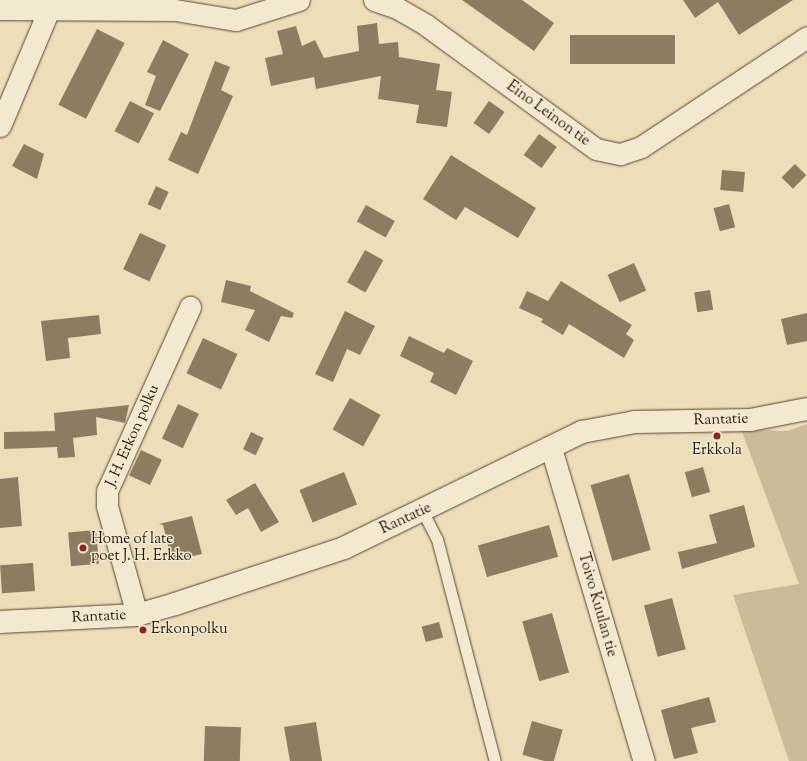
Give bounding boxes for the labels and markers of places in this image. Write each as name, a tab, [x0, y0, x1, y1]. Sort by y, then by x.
marker: Erkkola	[712, 431, 722, 441]
place label: Erkkola	[692, 442, 742, 460]
place label: Home of late poet J. H. Erkko	[91, 530, 192, 565]
marker: Home of late poet J. H. Erkko	[78, 543, 88, 553]
place label: Erkonpolku	[151, 621, 228, 639]
marker: Erkonpolku	[138, 625, 148, 635]

